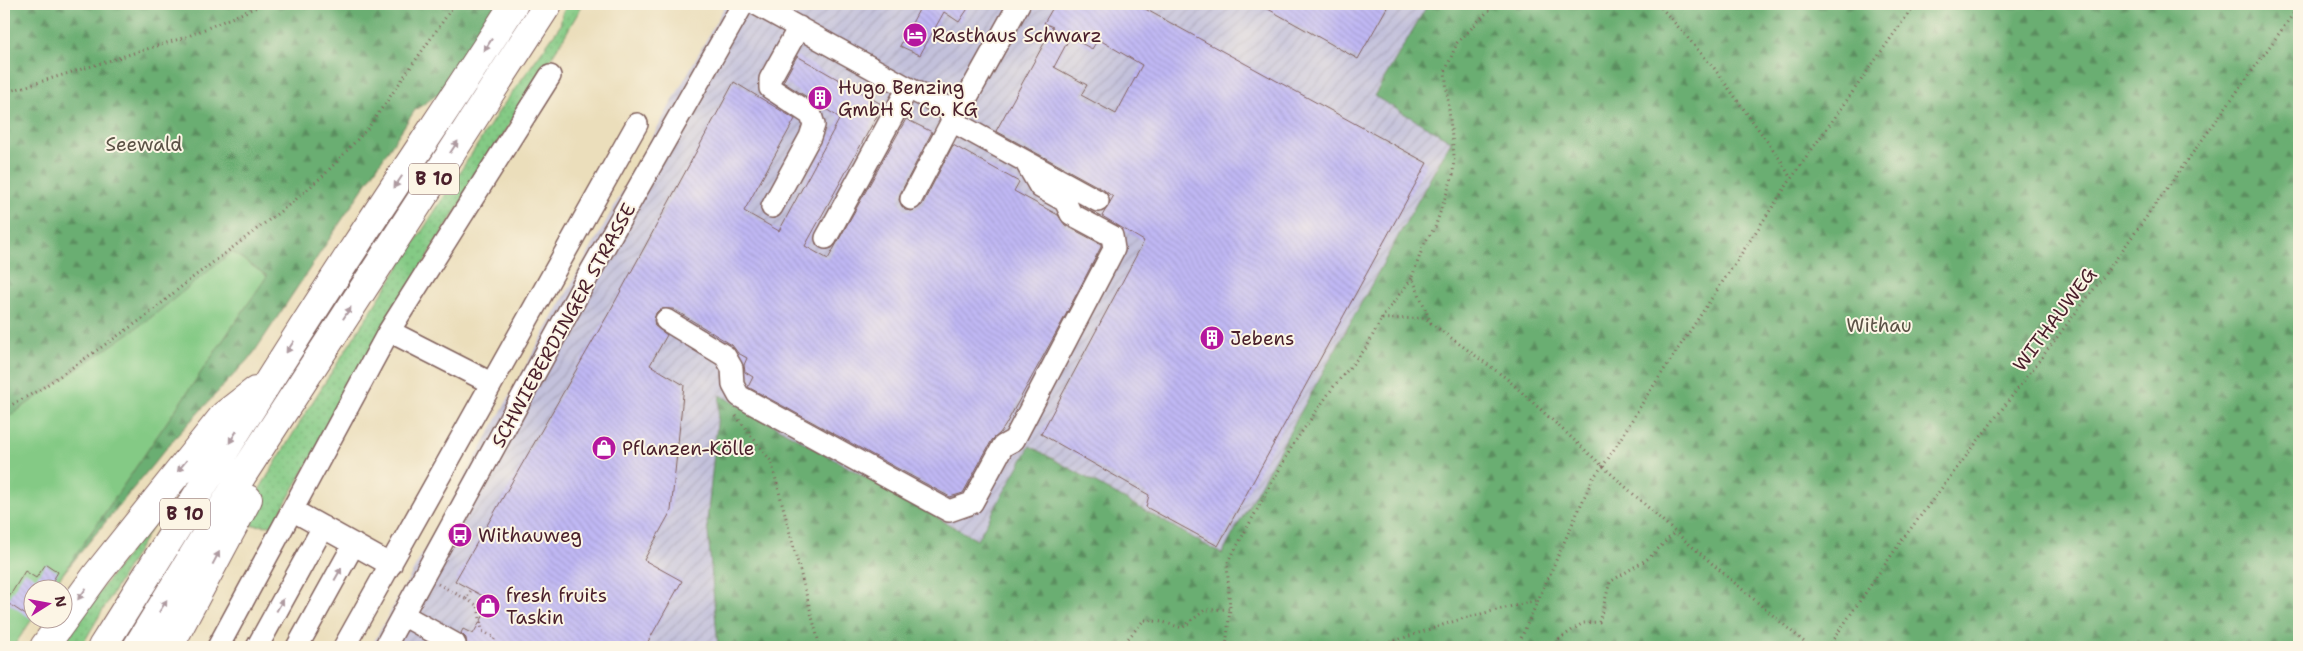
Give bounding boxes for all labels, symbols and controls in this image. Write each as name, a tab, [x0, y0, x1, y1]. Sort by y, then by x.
hotel icon: Rasthaus Schwarz	[902, 22, 928, 48]
place label: Rasthaus Schwarz	[932, 23, 1102, 48]
one-way arrow	[483, 38, 492, 52]
place label: Hugo Benzing GmbH & Co. KG	[838, 75, 978, 122]
building icon: Hugo Benzing GmbH & Co. KG	[807, 85, 833, 111]
park label: Seewald	[106, 132, 182, 157]
one-way arrow	[450, 140, 459, 154]
road number: B 10	[409, 163, 459, 194]
one-way arrow	[393, 175, 403, 189]
street label: SCHWIEBERDINGER STRASSE	[486, 198, 641, 452]
street label: WITHAUWEG	[2007, 262, 2102, 376]
one-way arrow	[343, 306, 352, 320]
park label: Withau	[1846, 313, 1912, 338]
building icon: Jebens	[1199, 325, 1225, 351]
place label: Jebens	[1230, 326, 1294, 351]
one-way arrow	[285, 340, 295, 354]
one-way arrow	[229, 431, 238, 444]
shop icon: Pflanzen-Kölle	[591, 435, 617, 461]
place label: Pflanzen-Kölle	[622, 436, 754, 461]
one-way arrow	[177, 460, 188, 473]
road number: B 10	[160, 498, 210, 530]
bus stop icon: Withauweg	[447, 522, 473, 548]
place label: Withauweg	[478, 523, 582, 548]
one-way arrow	[212, 551, 221, 564]
one-way arrow	[333, 567, 342, 581]
north arrow	[22, 578, 72, 628]
place label: fresh fruits Taskin	[506, 583, 607, 630]
one-way arrow	[77, 587, 87, 601]
shop icon: fresh fruits Taskin	[475, 593, 501, 619]
text: N	[51, 594, 71, 609]
one-way arrow	[276, 597, 284, 612]
one-way arrow	[158, 599, 167, 612]

